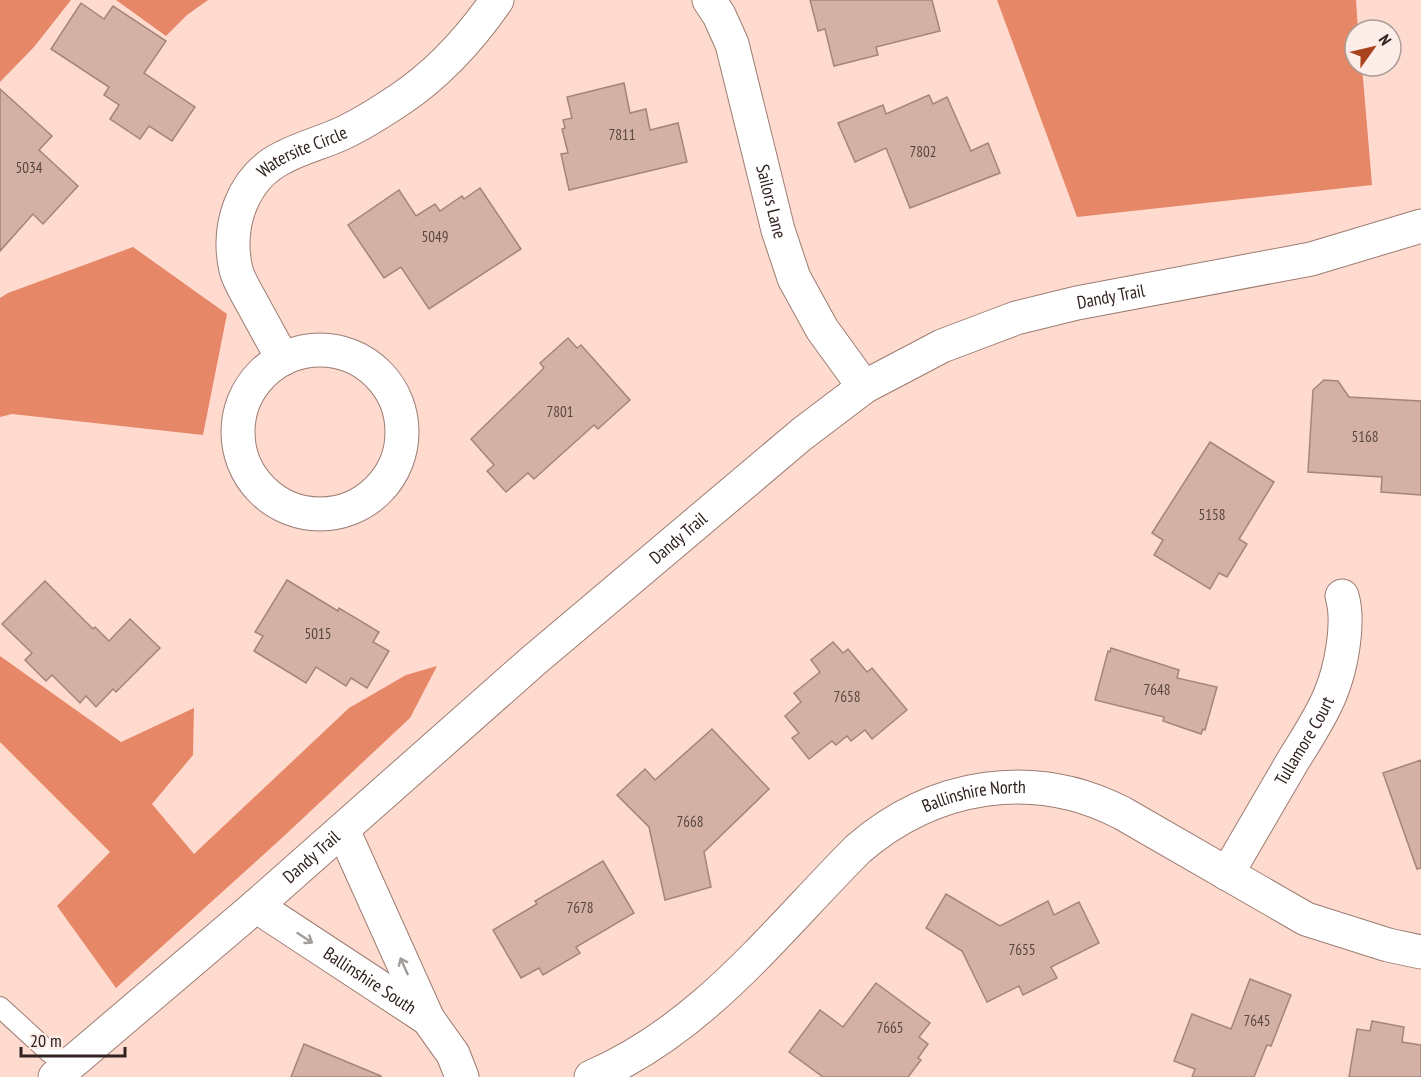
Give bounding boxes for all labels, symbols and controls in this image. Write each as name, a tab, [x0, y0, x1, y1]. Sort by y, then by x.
north arrow	[1343, 18, 1403, 78]
text: N	[1375, 30, 1396, 49]
street label: Watersite Circle	[252, 121, 351, 182]
house number: 7811	[608, 125, 636, 144]
house number: 7802	[909, 142, 937, 161]
house number: 5034	[15, 158, 43, 177]
street label: Sailors Lane	[751, 162, 792, 241]
house number: 5049	[421, 227, 449, 246]
street label: Dandy Trail	[1075, 278, 1147, 314]
house number: 7801	[546, 402, 574, 421]
house number: 5168	[1351, 427, 1379, 446]
house number: 5158	[1198, 505, 1226, 524]
street label: Dandy Trail	[644, 506, 712, 569]
house number: 5015	[304, 624, 332, 643]
house number: 7648	[1143, 680, 1171, 699]
house number: 7658	[833, 687, 861, 706]
street label: Tullamore Court	[1269, 693, 1339, 789]
street label: Ballinshire North	[918, 775, 1026, 817]
house number: 7668	[676, 812, 704, 831]
street label: Dandy Trail	[278, 825, 345, 888]
house number: 7678	[566, 898, 594, 917]
one-way arrow	[296, 932, 313, 945]
house number: 7655	[1008, 940, 1036, 959]
street label: Ballinshire South	[319, 941, 421, 1019]
one-way arrow	[397, 957, 409, 975]
house number: 7645	[1243, 1011, 1271, 1030]
house number: 7665	[876, 1018, 904, 1037]
scale bar	[21, 1020, 124, 1058]
text: 20 m	[30, 1029, 62, 1052]

